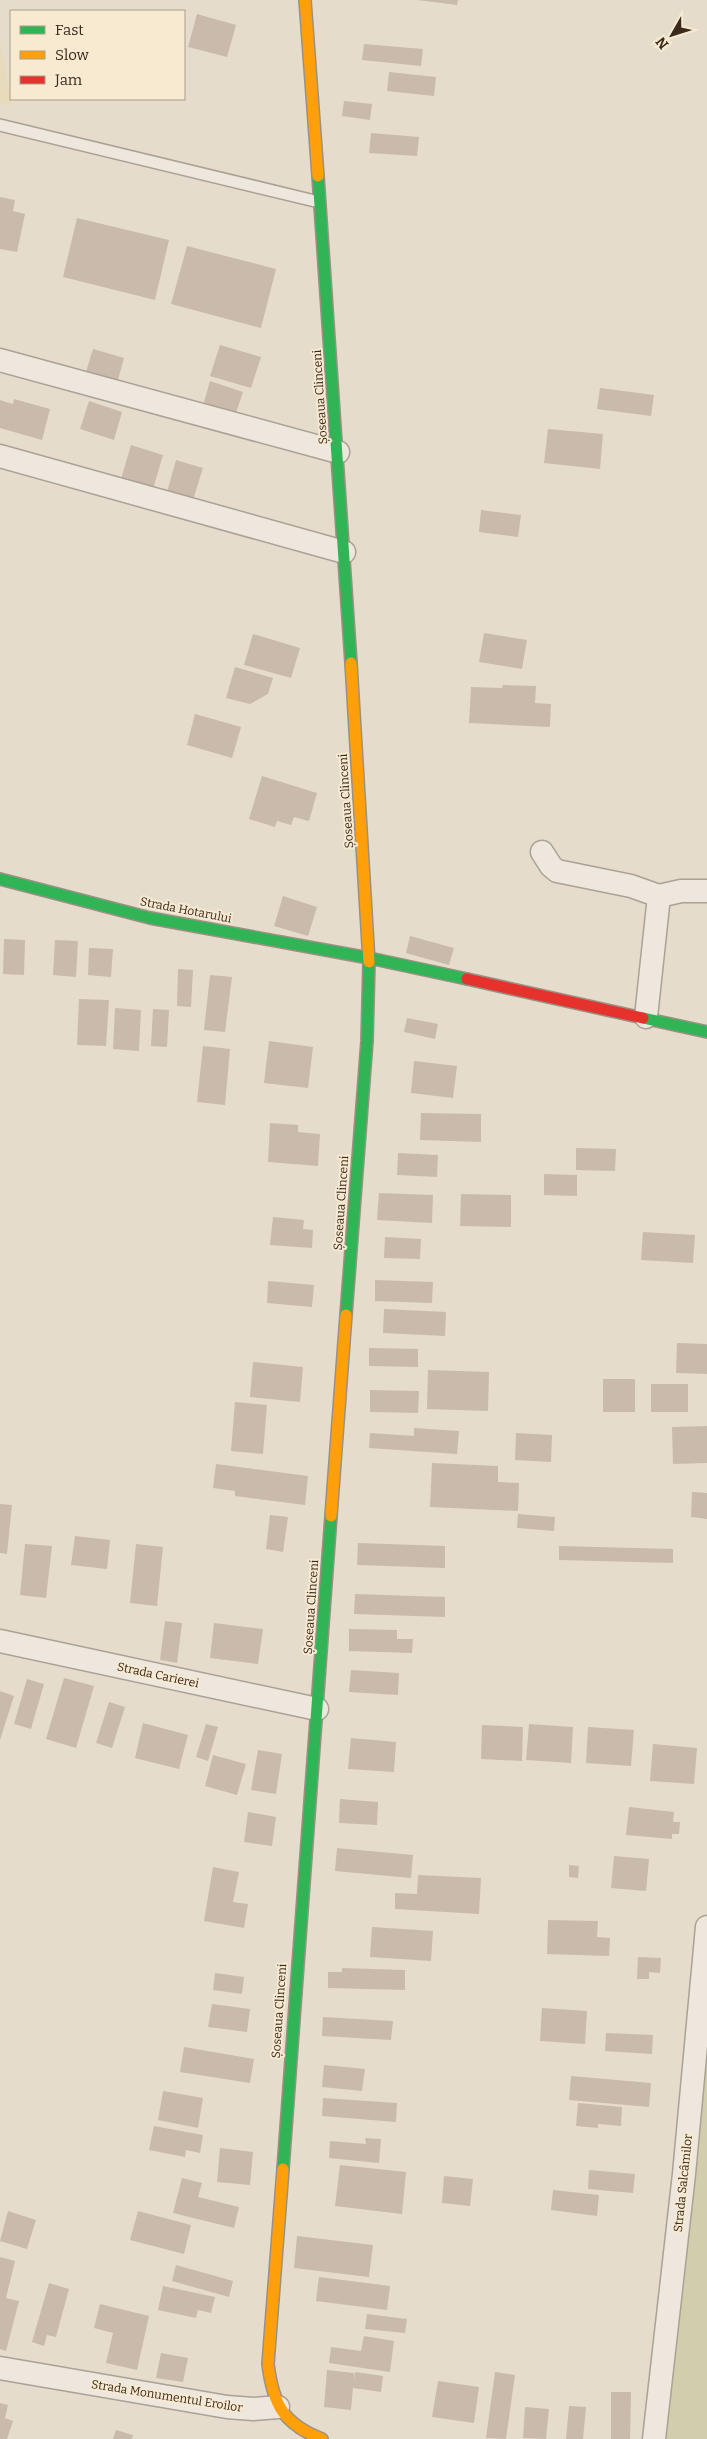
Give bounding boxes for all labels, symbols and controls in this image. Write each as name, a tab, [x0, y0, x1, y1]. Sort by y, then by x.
legend	[10, 10, 185, 100]
north arrow	[647, 10, 697, 60]
text: Fast	[55, 21, 84, 39]
text: N	[652, 33, 672, 52]
text: Slow	[55, 46, 90, 64]
text: Jam	[54, 71, 83, 89]
street label: Șoseaua Clinceni	[310, 349, 331, 445]
street label: Șoseaua Clinceni	[336, 753, 357, 849]
street label: Strada Hotarului	[139, 894, 233, 926]
street label: Șoseaua Clinceni	[331, 1155, 352, 1251]
street label: Șoseaua Clinceni	[301, 1559, 322, 1655]
street label: Strada Carierei	[116, 1659, 201, 1691]
street label: Șoseaua Clinceni	[269, 1963, 290, 2059]
street label: Strada Salcâmilor	[671, 2132, 695, 2233]
street label: Strada Monumentul Eroilor	[90, 2377, 244, 2415]

